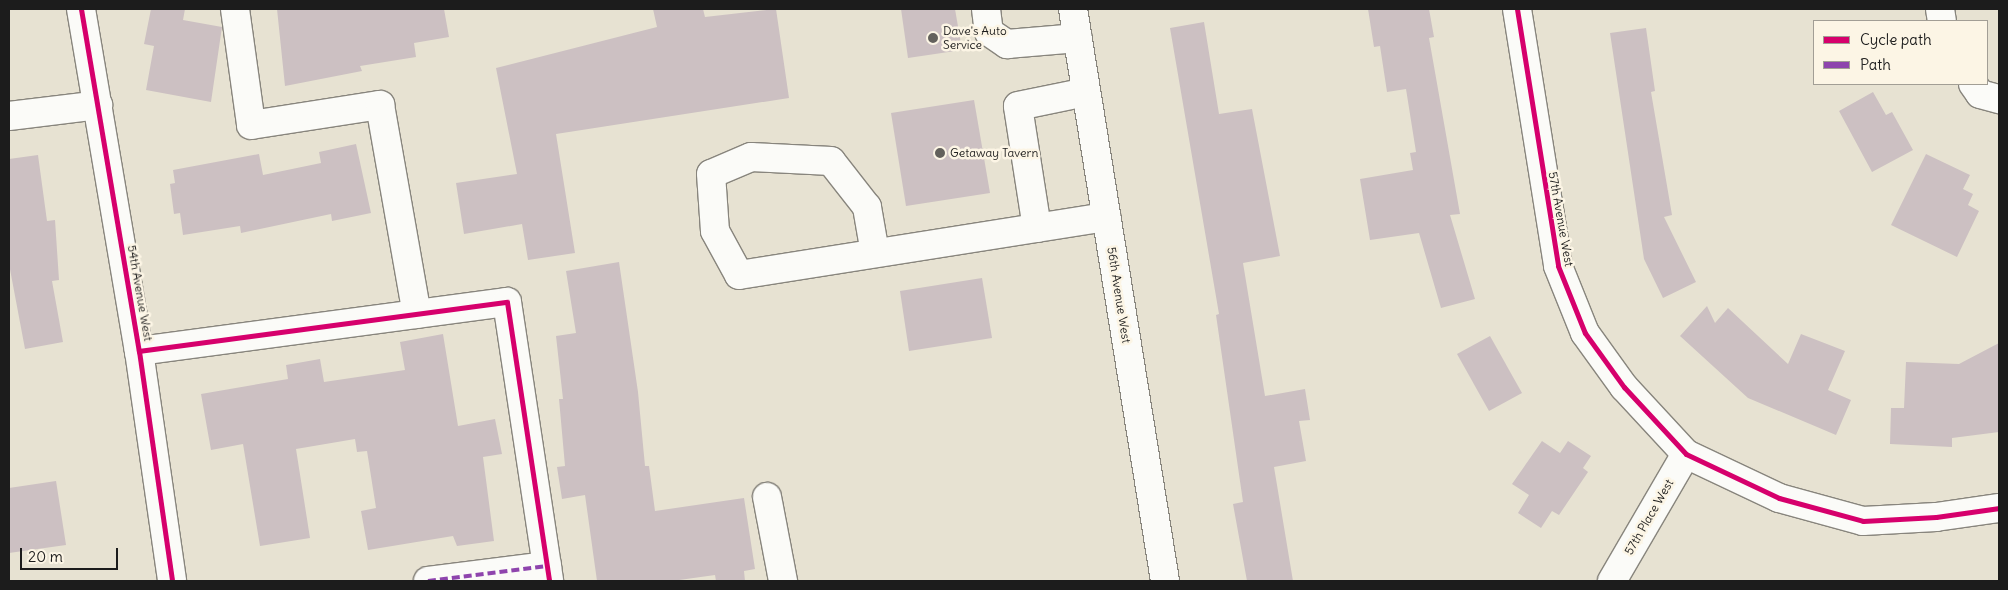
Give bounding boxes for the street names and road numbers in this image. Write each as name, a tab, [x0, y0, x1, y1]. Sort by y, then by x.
street label: 57th Avenue West	[1546, 170, 1576, 268]
street label: 54th Avenue West	[124, 244, 156, 342]
street label: 56th Avenue West	[1104, 246, 1134, 344]
street label: 57th Place West	[1622, 477, 1676, 557]

